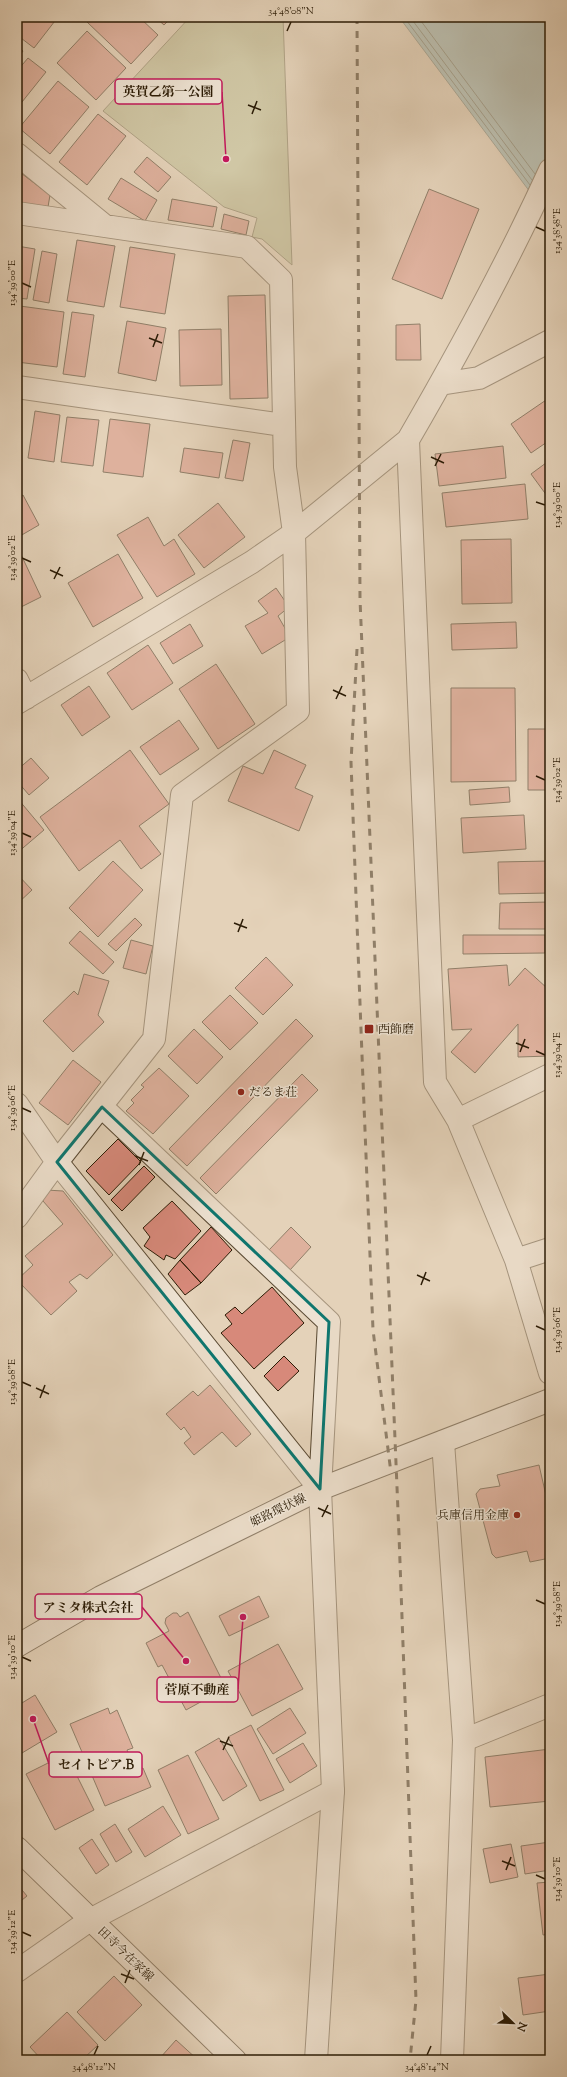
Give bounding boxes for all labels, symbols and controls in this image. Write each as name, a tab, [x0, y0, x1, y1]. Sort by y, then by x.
text: 34°48'08"N	[268, 4, 314, 19]
callout: 英賀乙第一公園	[115, 79, 222, 104]
text: 英賀乙第一公園	[122, 84, 214, 102]
text: 134°38'58"E	[550, 208, 565, 254]
text: 134°39'00"E	[5, 260, 20, 306]
text: 134°39'00"E	[550, 482, 565, 528]
text: 134°39'02"E	[5, 535, 20, 581]
text: 134°39'02"E	[550, 757, 565, 803]
text: 134°39'04"E	[5, 810, 20, 856]
place label: 西飾磨	[378, 1021, 414, 1039]
marker: 西飾磨	[363, 1023, 375, 1035]
text: 134°39'04"E	[550, 1032, 565, 1078]
place label: だるま荘	[249, 1084, 297, 1102]
text: 134°39'06"E	[5, 1085, 20, 1131]
marker: だるま荘	[236, 1087, 246, 1097]
text: 134°39'06"E	[550, 1307, 565, 1353]
text: 134°39'08"E	[5, 1359, 20, 1405]
street label: 姫路環状線	[248, 1490, 309, 1532]
place label: 兵庫信用金庫	[437, 1507, 509, 1525]
marker: 兵庫信用金庫	[512, 1510, 522, 1520]
text: 134°39'08"E	[550, 1581, 565, 1627]
callout: アミタ株式会社	[35, 1594, 142, 1619]
text: アミタ株式会社	[42, 1600, 134, 1618]
text: 134°39'10"E	[5, 1635, 20, 1679]
callout: 菅原不動産	[157, 1677, 238, 1702]
text: 菅原不動産	[164, 1682, 230, 1700]
callout: セイトピア.B	[49, 1752, 142, 1777]
text: セイトピア.B	[58, 1757, 135, 1775]
text: 134°39'10"E	[550, 1857, 565, 1901]
text: 134°39'12"E	[5, 1910, 20, 1954]
street label: 田寺今在家線	[93, 1923, 157, 1986]
north arrow	[493, 2003, 533, 2043]
text: N	[512, 2018, 531, 2034]
text: 34°48'12"N	[72, 2060, 116, 2075]
text: 34°48'14"N	[405, 2060, 449, 2075]

